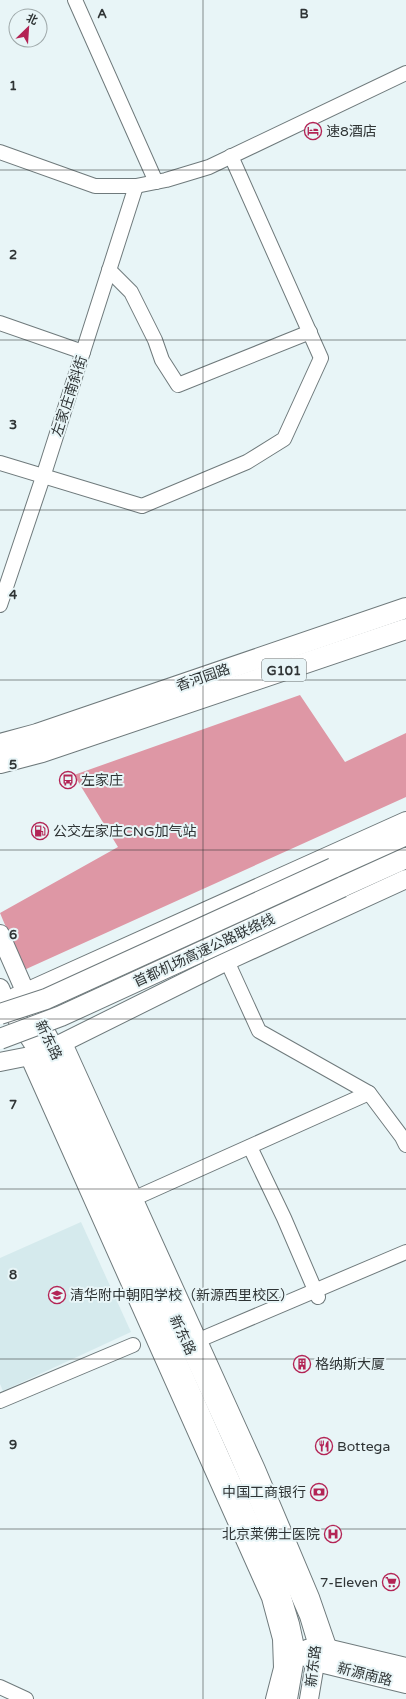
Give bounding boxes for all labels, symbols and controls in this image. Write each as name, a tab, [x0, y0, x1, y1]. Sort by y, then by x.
text: A	[97, 6, 107, 22]
text: B	[299, 6, 309, 22]
north arrow	[8, 8, 48, 48]
text: 北	[24, 11, 40, 28]
text: 1	[9, 78, 17, 94]
hotel icon: 速8酒店	[303, 121, 323, 141]
place label: 速8酒店	[326, 123, 377, 140]
text: 2	[9, 247, 17, 263]
street label: 左家庄南斜街	[48, 354, 91, 439]
text: 3	[9, 417, 17, 433]
text: 4	[9, 587, 18, 603]
road number: G101	[262, 659, 306, 681]
street label: 香河园路	[174, 660, 232, 695]
text: 5	[9, 757, 17, 773]
bus stop icon: 左家庄	[58, 770, 78, 790]
place label: 左家庄	[81, 772, 123, 789]
fuel station icon: 公交左家庄CNG加气站	[30, 821, 50, 841]
place label: 公交左家庄CNG加气站	[53, 823, 197, 840]
street label: 首都机场高速公路联络线	[131, 910, 278, 991]
text: 6	[9, 927, 17, 943]
street label: 新东路	[32, 1018, 65, 1063]
text: 7	[9, 1097, 17, 1113]
text: 8	[9, 1267, 17, 1283]
school or university icon: 清华附中朝阳学校（新源西里校区）	[47, 1285, 67, 1305]
place label: 清华附中朝阳学校（新源西里校区）	[70, 1287, 294, 1304]
street label: 新东路	[166, 1313, 199, 1358]
building icon: 格纳斯大厦	[292, 1354, 312, 1374]
place label: 格纳斯大厦	[315, 1356, 385, 1373]
restaurant icon: Bottega	[314, 1436, 334, 1456]
text: 9	[9, 1437, 17, 1453]
place label: Bottega	[337, 1438, 390, 1455]
bank icon: 中国工商银行	[309, 1482, 329, 1502]
place label: 中国工商银行	[222, 1484, 306, 1501]
hospital icon: 北京莱佛士医院	[323, 1524, 343, 1544]
place label: 北京莱佛士医院	[222, 1526, 320, 1543]
supermarket icon: 7-Eleven	[381, 1572, 401, 1592]
place label: 7-Eleven	[320, 1574, 378, 1591]
street label: 新东路	[303, 1644, 324, 1688]
street label: 新源南路	[336, 1659, 394, 1690]

